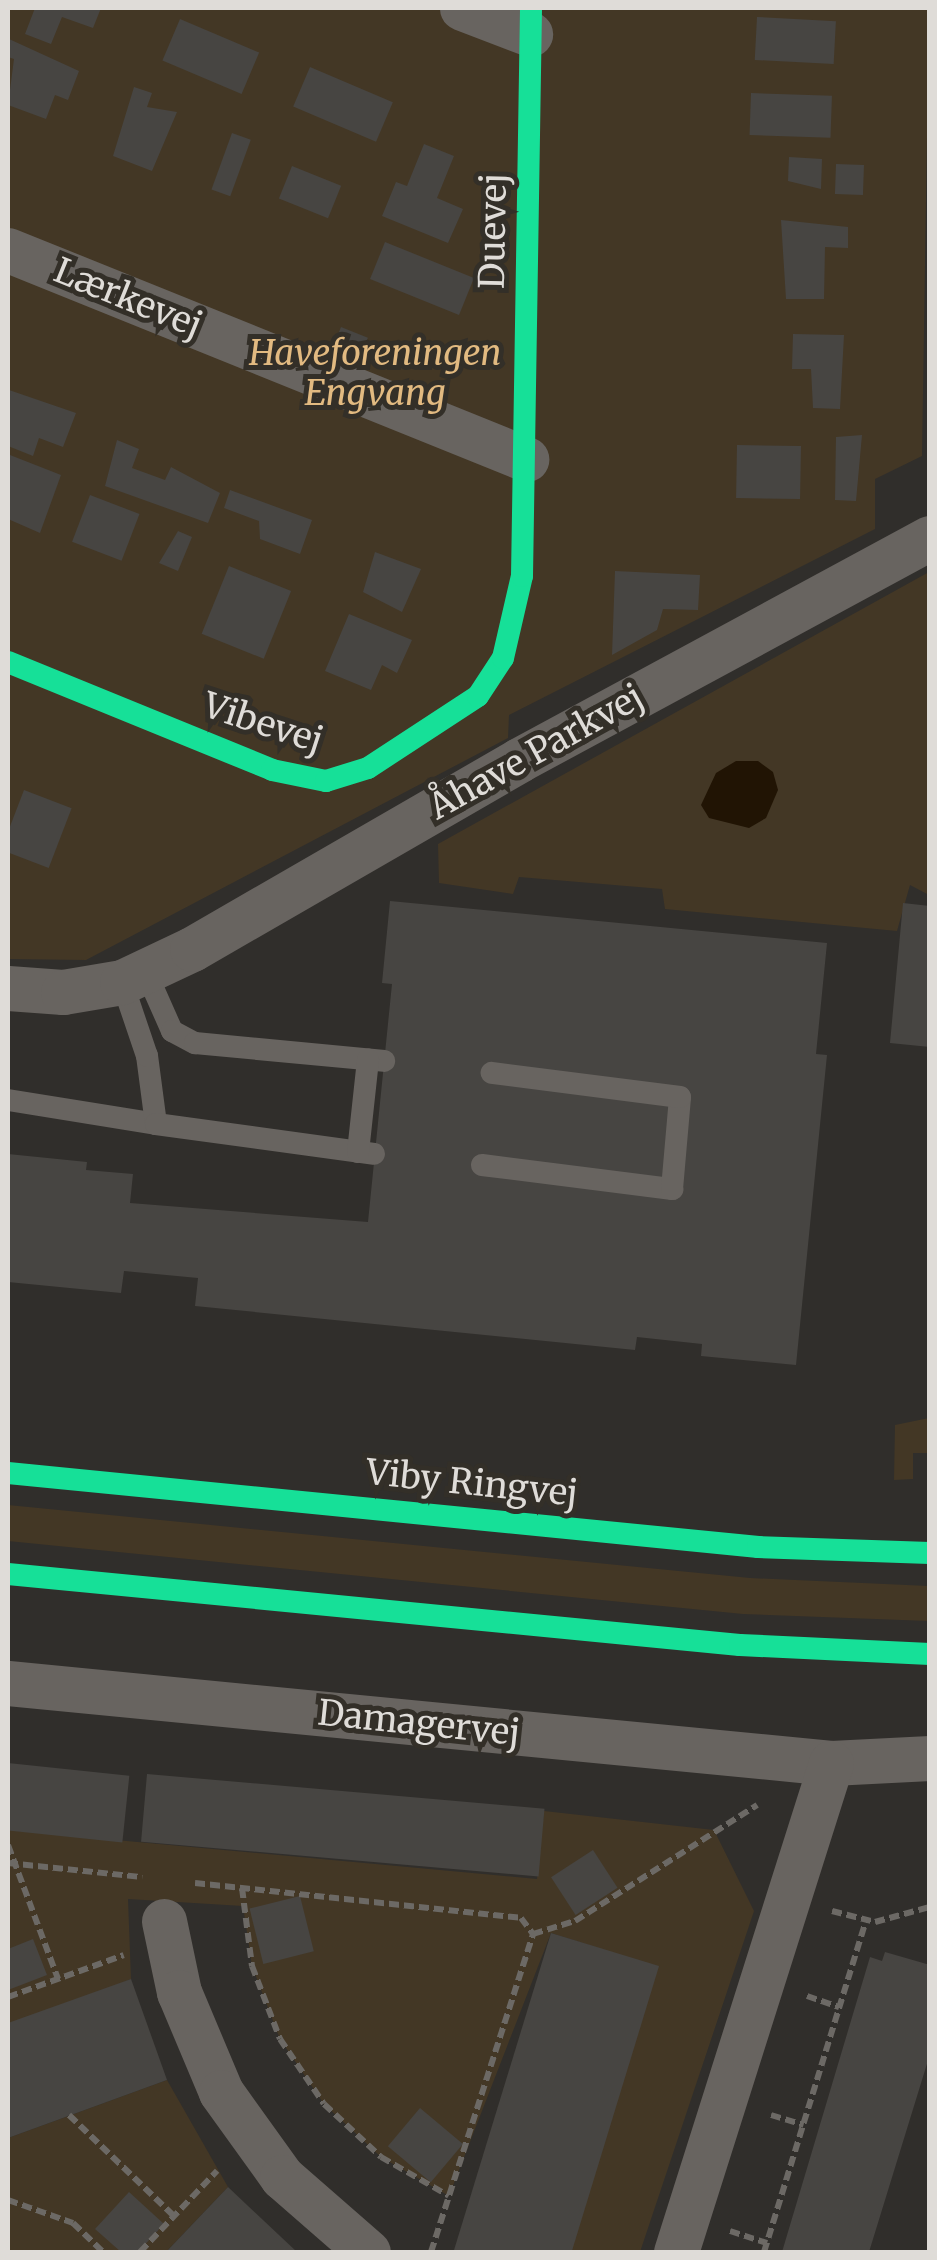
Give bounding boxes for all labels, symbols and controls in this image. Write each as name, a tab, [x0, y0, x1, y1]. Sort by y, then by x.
street label: Duevej	[471, 173, 515, 289]
street label: Lærkevej	[48, 249, 208, 347]
park label: Haveforeningen Engvang	[249, 332, 501, 414]
street label: Åhave Parkvej	[421, 676, 651, 828]
street label: Vibevej	[198, 684, 328, 762]
street label: Viby Ringvej	[364, 1451, 580, 1515]
street label: Damagervej	[316, 1692, 522, 1754]

